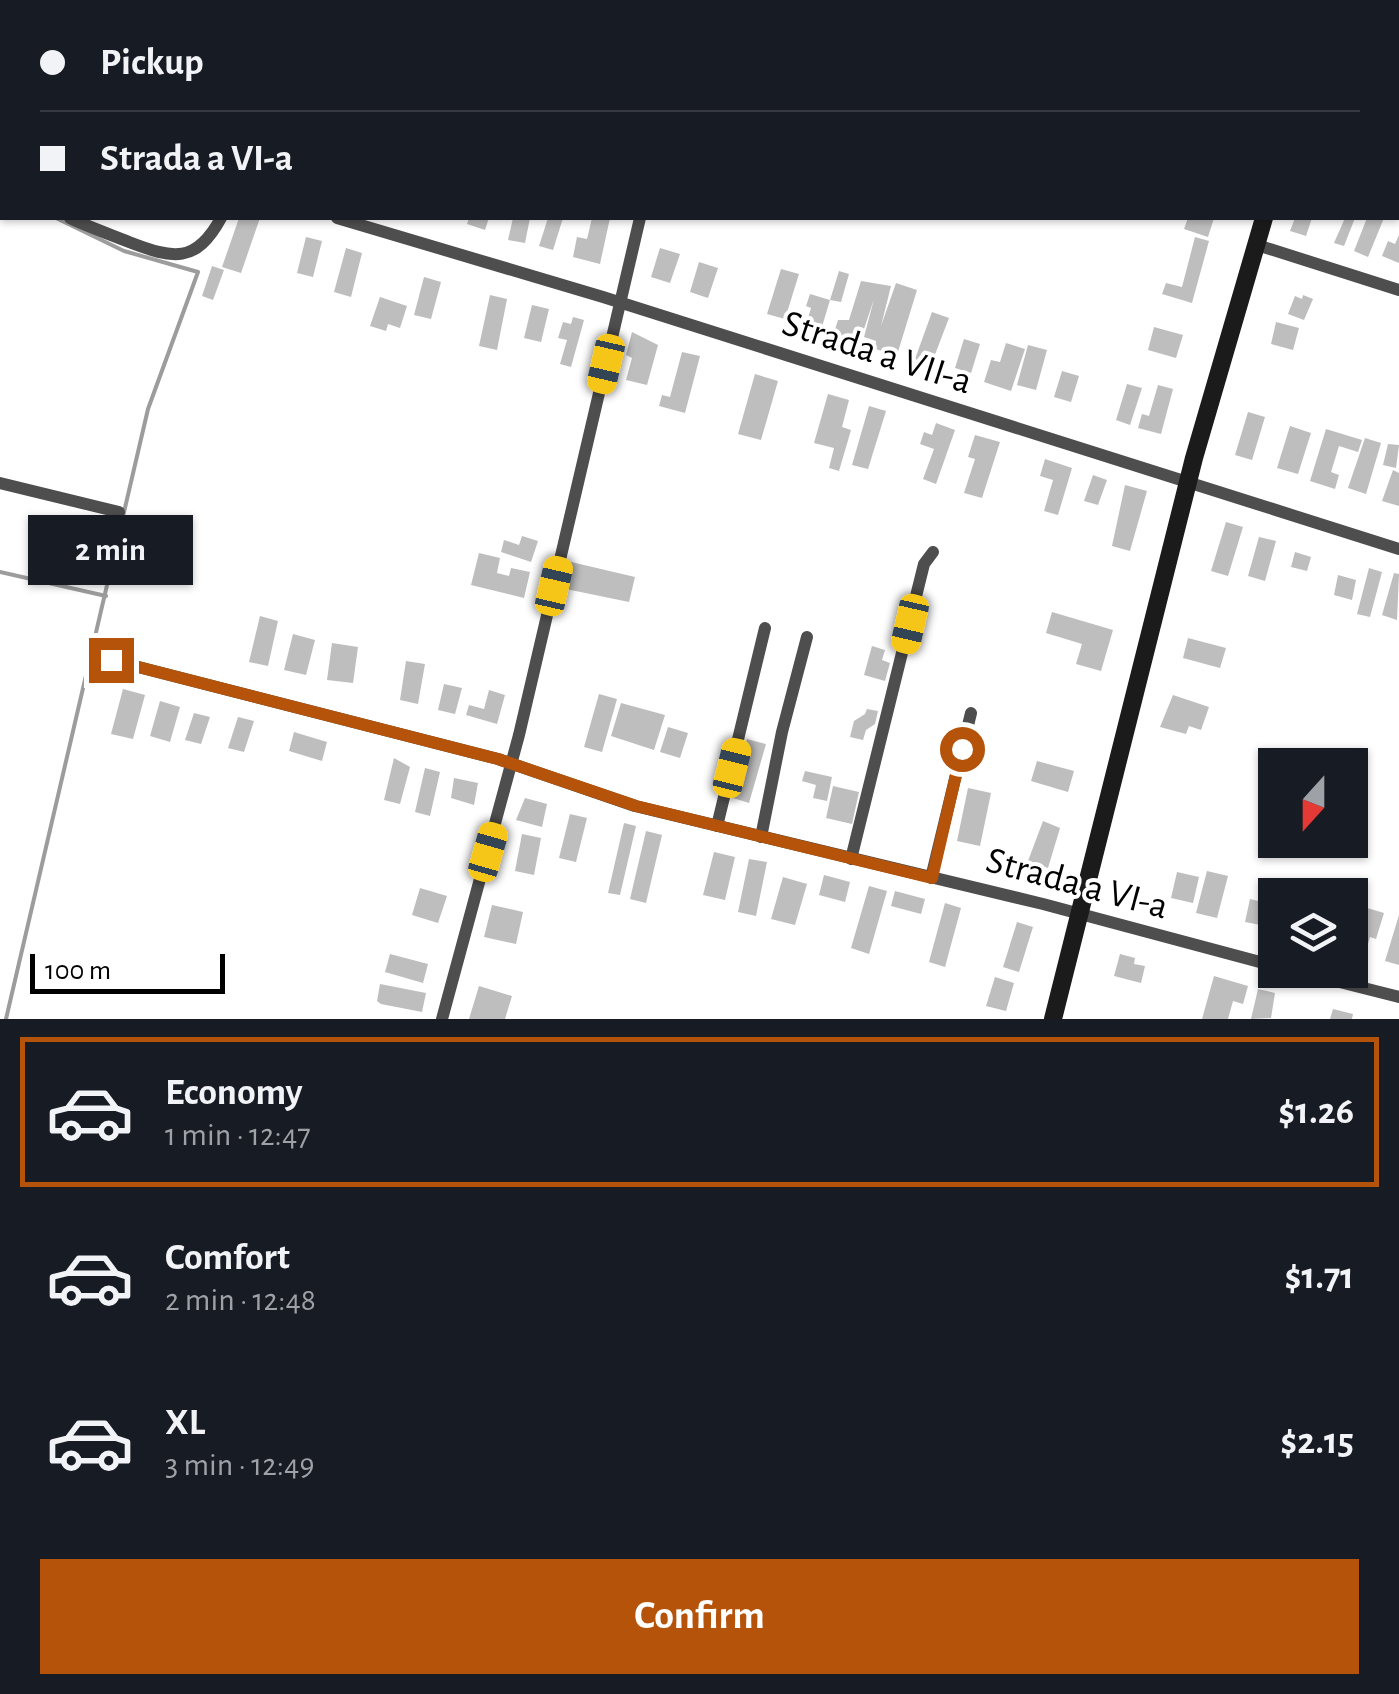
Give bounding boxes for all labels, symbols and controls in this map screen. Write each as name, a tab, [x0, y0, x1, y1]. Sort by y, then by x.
text: Pickup	[100, 44, 204, 82]
text: Strada a VI-a	[100, 140, 293, 178]
street label: Strada a VII-a	[778, 305, 976, 401]
car	[585, 331, 627, 397]
callout: 2 min	[28, 515, 194, 585]
text: 2 min	[75, 534, 146, 566]
car	[533, 553, 575, 619]
car	[889, 591, 931, 657]
route end	[89, 638, 134, 683]
route start	[940, 727, 985, 772]
car	[710, 735, 754, 801]
north arrow	[1258, 748, 1368, 858]
map controls	[1258, 748, 1368, 988]
car	[465, 819, 511, 885]
street label: Strada a VI-a	[982, 842, 1172, 926]
button: layers	[1258, 878, 1368, 988]
scale bar	[30, 949, 225, 994]
text: 100 m	[45, 957, 111, 985]
icon: car	[45, 1067, 135, 1157]
text: Economy	[165, 1074, 303, 1112]
text: $1.26	[1278, 1093, 1354, 1131]
text: 1 min · 12:47	[165, 1119, 311, 1151]
icon: car	[45, 1232, 135, 1322]
text: Comfort	[165, 1239, 290, 1277]
text: $1.71	[1284, 1258, 1354, 1296]
text: 2 min · 12:48	[165, 1284, 316, 1316]
icon: car	[45, 1397, 135, 1487]
text: XL	[165, 1404, 205, 1442]
text: $2.15	[1280, 1423, 1354, 1461]
text: 3 min · 12:49	[165, 1449, 315, 1481]
button: Confirm	[40, 1559, 1359, 1674]

